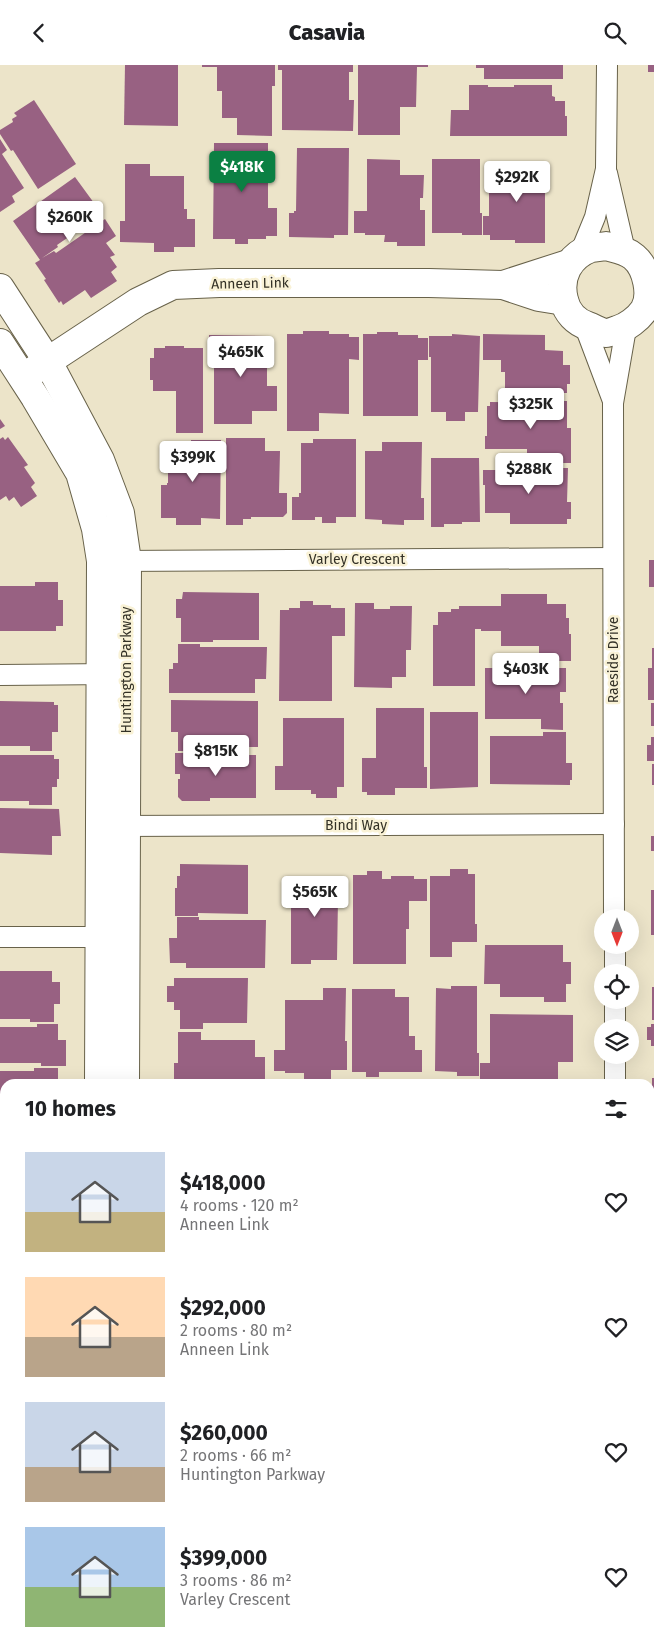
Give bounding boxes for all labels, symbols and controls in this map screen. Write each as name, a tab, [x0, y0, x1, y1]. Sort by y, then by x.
icon: back	[25, 19, 53, 47]
text: Casavia	[289, 19, 365, 46]
icon: search	[601, 19, 629, 47]
pin: $418K	[207, 151, 277, 193]
text: $418K	[220, 157, 264, 176]
pin: $292K	[482, 161, 552, 203]
text: $292K	[495, 167, 539, 186]
pin: $260K	[35, 201, 105, 243]
text: $260K	[47, 207, 93, 226]
street label: Anneen Link	[211, 274, 290, 293]
pin: $465K	[206, 335, 276, 378]
text: $465K	[218, 342, 264, 361]
pin: $325K	[496, 387, 566, 430]
text: $325K	[509, 394, 553, 413]
pin: $399K	[158, 441, 228, 483]
text: $399K	[171, 447, 215, 466]
pin: $288K	[494, 453, 564, 495]
text: $288K	[506, 459, 552, 478]
street label: Varley Crescent	[309, 551, 406, 568]
street label: Huntington Parkway	[118, 606, 135, 734]
street label: Raeside Drive	[605, 617, 622, 703]
pin: $403K	[491, 653, 561, 695]
text: $403K	[503, 659, 549, 678]
pin: $815K	[181, 735, 251, 777]
text: $815K	[194, 741, 238, 760]
street label: Bindi Way	[325, 817, 387, 834]
pin: $565K	[280, 875, 350, 918]
text: $565K	[292, 882, 338, 901]
north arrow	[594, 909, 639, 954]
map controls	[594, 909, 639, 1064]
button: locate	[594, 964, 639, 1009]
button: layers	[594, 1019, 639, 1064]
icon: filters	[602, 1095, 630, 1123]
text: 10 homes	[25, 1096, 116, 1122]
text: $418,000	[180, 1170, 265, 1196]
icon: home	[65, 1172, 125, 1232]
icon: heart	[602, 1188, 630, 1216]
text: 4 rooms · 120 m²	[180, 1196, 299, 1215]
text: Anneen Link	[180, 1215, 269, 1234]
text: $292,000	[180, 1295, 266, 1321]
icon: home	[65, 1297, 125, 1357]
icon: heart	[602, 1313, 630, 1341]
text: 2 rooms · 80 m²	[180, 1321, 292, 1340]
text: Anneen Link	[180, 1340, 269, 1359]
text: $260,000	[180, 1420, 268, 1446]
icon: home	[65, 1422, 125, 1482]
icon: heart	[602, 1438, 630, 1466]
text: 2 rooms · 66 m²	[180, 1446, 291, 1465]
text: Huntington Parkway	[180, 1465, 325, 1484]
text: $399,000	[180, 1545, 267, 1571]
icon: home	[65, 1547, 125, 1607]
icon: heart	[602, 1563, 630, 1591]
text: 3 rooms · 86 m²	[180, 1571, 292, 1590]
text: Varley Crescent	[180, 1590, 290, 1609]

